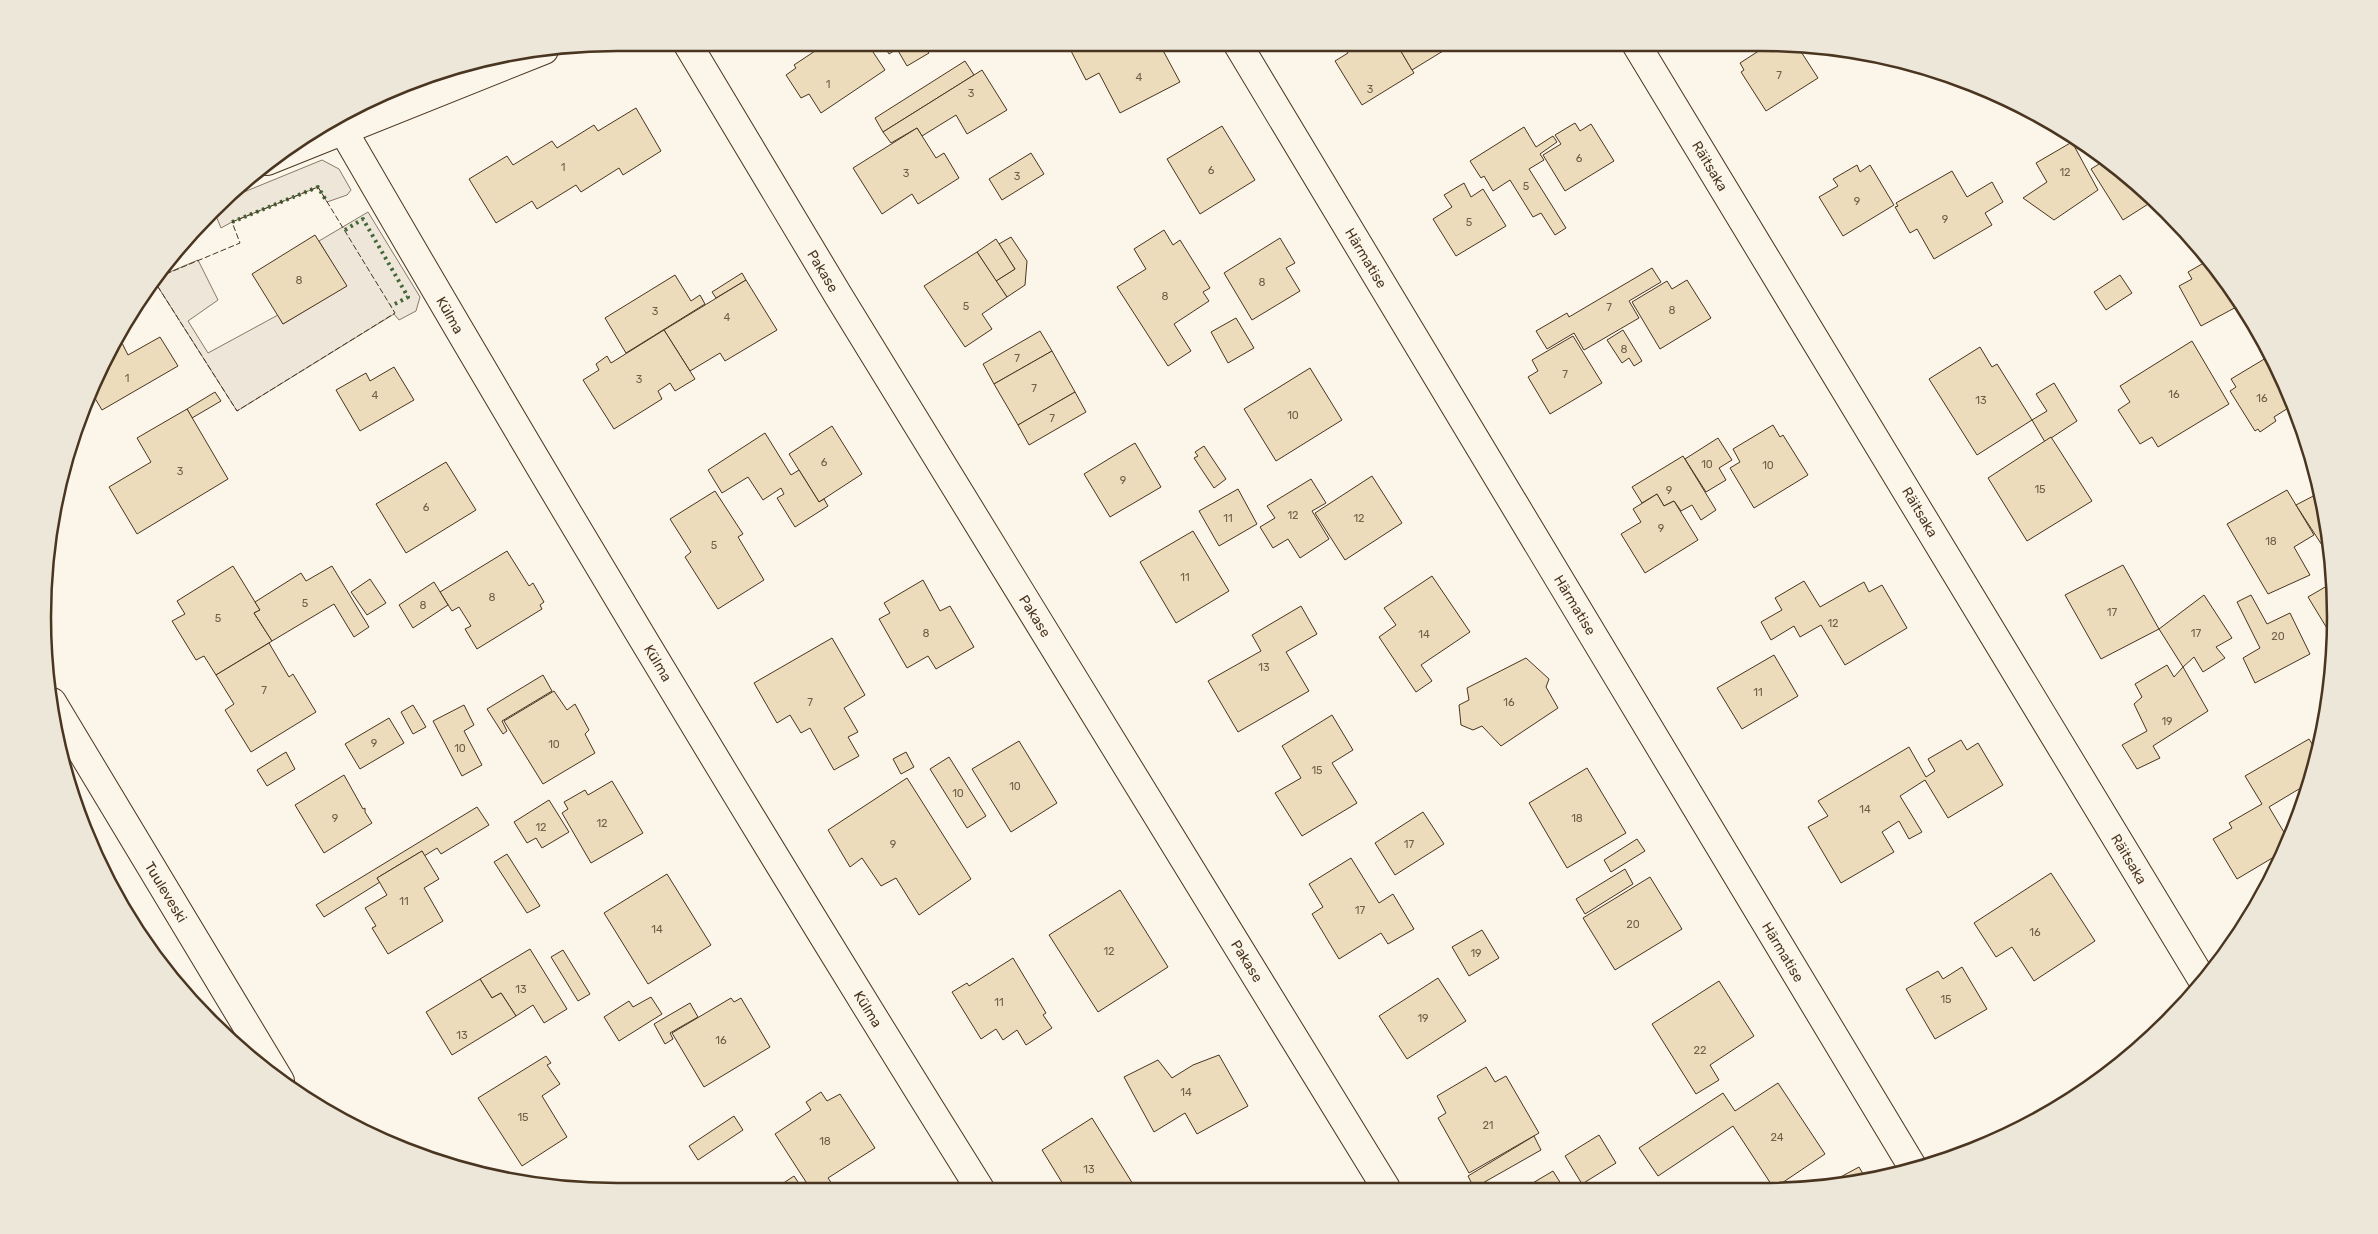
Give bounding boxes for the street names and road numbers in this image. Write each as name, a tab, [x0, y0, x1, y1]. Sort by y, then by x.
street label: Räitsaka	[1688, 138, 1731, 194]
street label: Härmatise	[1341, 225, 1390, 291]
street label: Pakase	[803, 247, 842, 296]
street label: Külma	[432, 294, 467, 337]
street label: Räitsaka	[1898, 484, 1941, 540]
street label: Härmatise	[1550, 572, 1599, 638]
street label: Pakase	[1015, 592, 1054, 641]
street label: Külma	[640, 642, 675, 685]
street label: Räitsaka	[2107, 831, 2150, 887]
street label: Tuuleveski	[141, 859, 190, 926]
street label: Härmatise	[1758, 919, 1807, 985]
street label: Pakase	[1227, 937, 1266, 986]
street label: Külma	[850, 988, 885, 1031]

